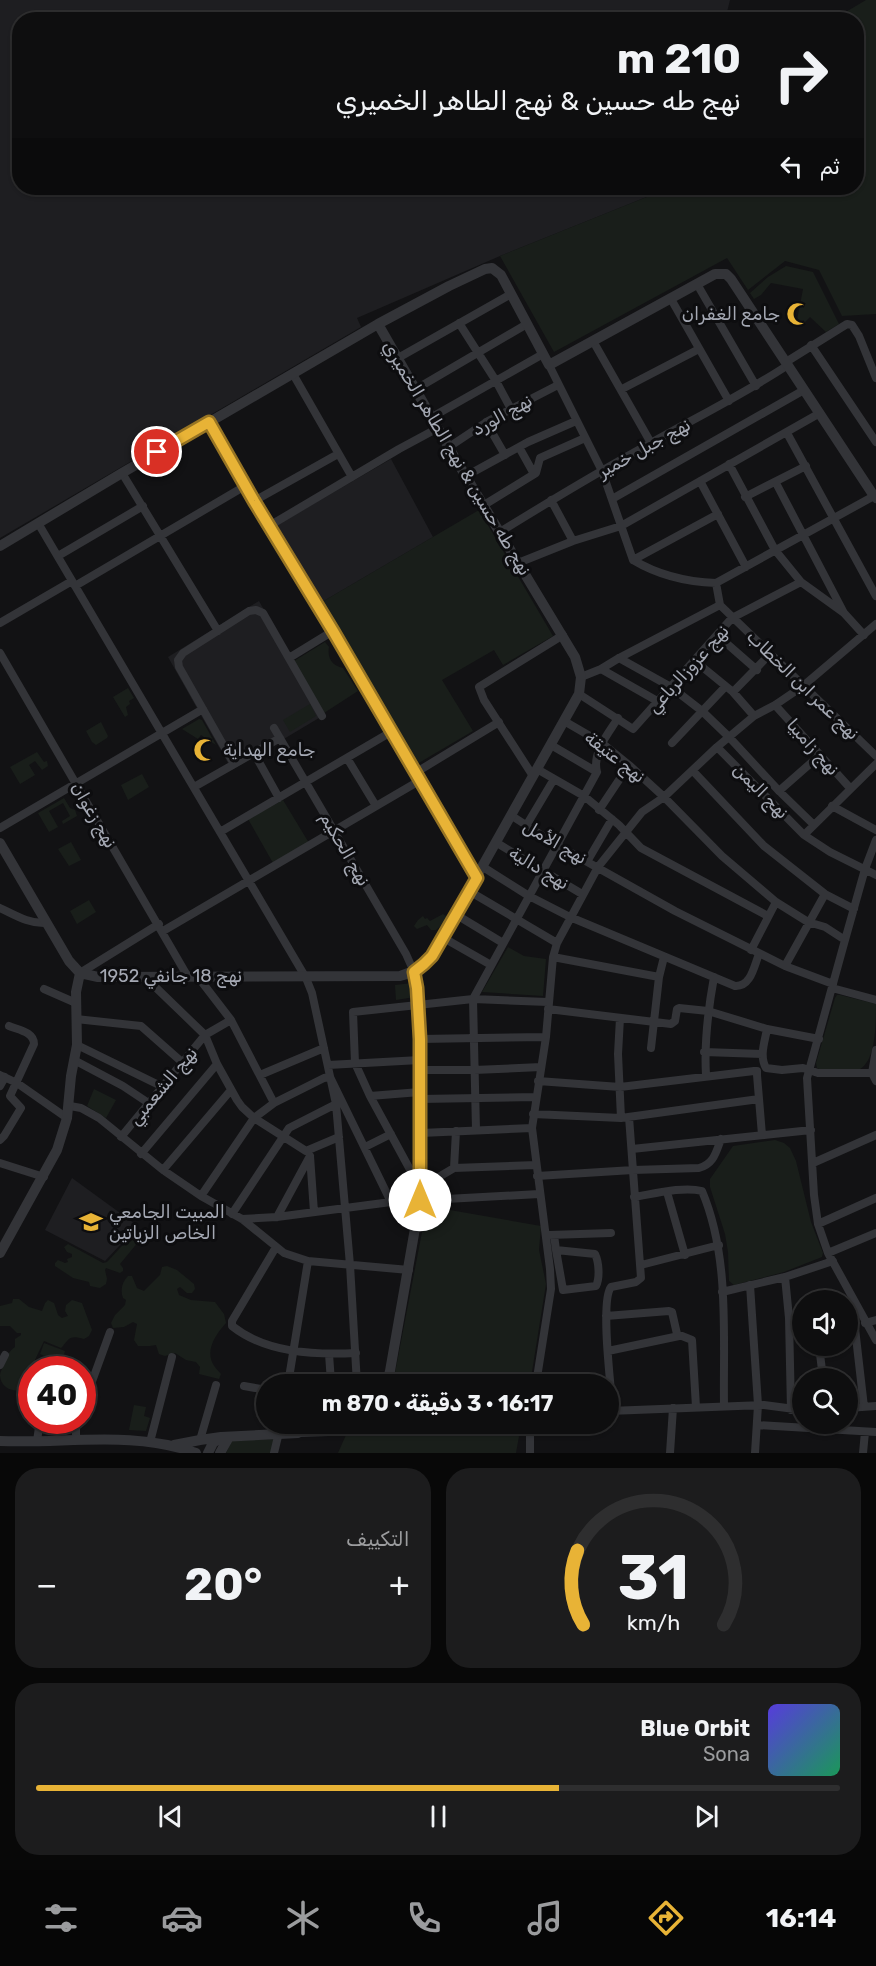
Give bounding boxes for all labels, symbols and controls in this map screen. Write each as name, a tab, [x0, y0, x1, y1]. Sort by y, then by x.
text: 210 m	[617, 34, 741, 84]
icon: right	[762, 36, 840, 114]
text: نهج طه حسين & نهج الطاهر الخميري	[335, 85, 741, 117]
icon: left	[775, 150, 808, 183]
text: ثم	[820, 153, 840, 180]
mosque icon: جامع الغفران	[785, 301, 811, 327]
place label: جامع الغفران	[682, 303, 780, 327]
street label: نهج طه حسين & نهج الطاهر الخميري	[377, 336, 536, 580]
street label: نهج الورد	[468, 389, 537, 441]
street label: نهج جبل خمير	[593, 413, 695, 484]
pin	[131, 426, 182, 477]
icon: arrive	[140, 435, 173, 468]
street label: نهج عزوزالرباعي	[642, 620, 735, 719]
street label: نهج عمر ابن الخطاب	[741, 626, 864, 745]
street label: نهج زامبيا	[781, 714, 844, 780]
street label: نهج عتيقة	[580, 726, 650, 788]
mosque icon: جامع الهداية	[192, 737, 218, 763]
place label: جامع الهداية	[223, 739, 315, 763]
street label: نهج اليمن	[728, 758, 794, 824]
street label: نهج زغوان	[65, 778, 122, 852]
street label: نهج الحكيم	[314, 808, 375, 890]
street label: نهج الأمل	[519, 815, 591, 870]
street label: نهج دالية	[504, 841, 573, 895]
street label: نهج 18 جانفي 1952	[100, 965, 242, 989]
street label: نهج الشعمبي	[124, 1042, 204, 1131]
position arrow	[388, 1168, 452, 1232]
place label: المبيت الجامعي الخاص الزياتين	[109, 1201, 225, 1244]
school or university icon: المبيت الجامعي الخاص الزياتين	[78, 1209, 104, 1235]
map controls	[792, 1290, 858, 1434]
button: sound	[792, 1290, 858, 1356]
speed limit sign: 40	[18, 1356, 96, 1434]
button: search	[792, 1368, 858, 1434]
text: 16:17 · 3 دقيقة · 870 m	[322, 1390, 553, 1417]
text: التكييف	[346, 1527, 410, 1551]
text: 31	[618, 1541, 689, 1615]
text: 20°	[184, 1558, 262, 1611]
text: −	[36, 1565, 57, 1604]
text: +	[389, 1565, 410, 1604]
text: km/h	[626, 1610, 680, 1635]
text: Blue Orbit	[640, 1715, 750, 1742]
text: Sona	[703, 1742, 750, 1766]
icon: previous	[154, 1800, 187, 1833]
icon: pause	[422, 1800, 455, 1833]
icon: next	[690, 1800, 723, 1833]
icon: filters	[40, 1897, 82, 1939]
icon: car	[161, 1897, 203, 1939]
icon: climate	[282, 1897, 324, 1939]
icon: phone	[403, 1897, 445, 1939]
icon: music	[524, 1897, 566, 1939]
icon: directions	[645, 1897, 687, 1939]
text: 16:14	[766, 1902, 836, 1934]

